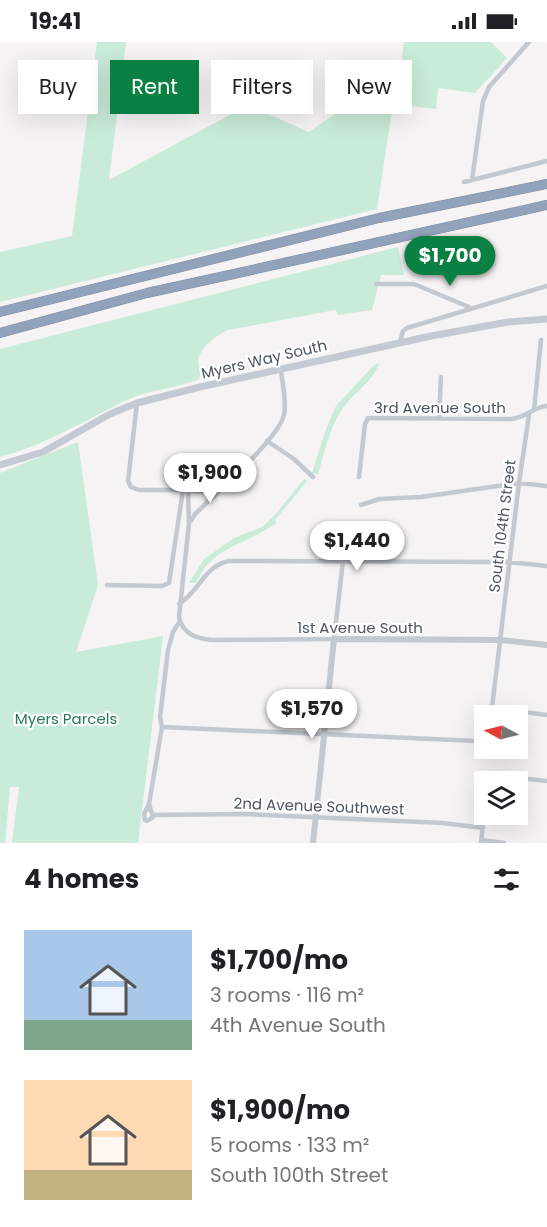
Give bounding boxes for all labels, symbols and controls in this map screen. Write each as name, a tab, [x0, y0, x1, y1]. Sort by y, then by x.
text: 19:41	[30, 6, 81, 37]
chip: Buy	[18, 60, 98, 114]
chip: Rent	[110, 60, 199, 114]
chip: Filters	[211, 60, 313, 114]
chip: New	[325, 60, 412, 114]
pin: $1,700	[401, 236, 499, 287]
text: $1,700	[418, 241, 482, 269]
street label: Myers Way South	[199, 334, 329, 384]
street label: 3rd Avenue South	[374, 397, 506, 418]
pin: $1,900	[161, 453, 259, 504]
text: $1,900	[178, 458, 242, 486]
street label: South 104th Street	[483, 458, 521, 594]
pin: $1,440	[308, 521, 406, 572]
text: $1,440	[324, 526, 390, 554]
street label: 1st Avenue South	[297, 617, 423, 638]
pin: $1,570	[263, 689, 361, 740]
text: $1,570	[280, 694, 344, 722]
north arrow	[474, 705, 528, 759]
map controls	[474, 705, 528, 825]
park label: Myers Parcels	[15, 708, 117, 729]
button: layers	[474, 771, 528, 825]
street label: 2nd Avenue Southwest	[233, 793, 405, 819]
text: 4 homes	[24, 861, 139, 897]
icon: filters	[490, 863, 523, 896]
text: $1,700/mo	[210, 942, 348, 978]
icon: home	[72, 954, 144, 1026]
text: 3 rooms · 116 m²	[210, 981, 364, 1009]
text: 4th Avenue South	[210, 1011, 386, 1039]
text: $1,900/mo	[210, 1092, 350, 1128]
icon: home	[72, 1104, 144, 1176]
text: 5 rooms · 133 m²	[210, 1131, 369, 1159]
text: South 100th Street	[210, 1161, 388, 1189]

